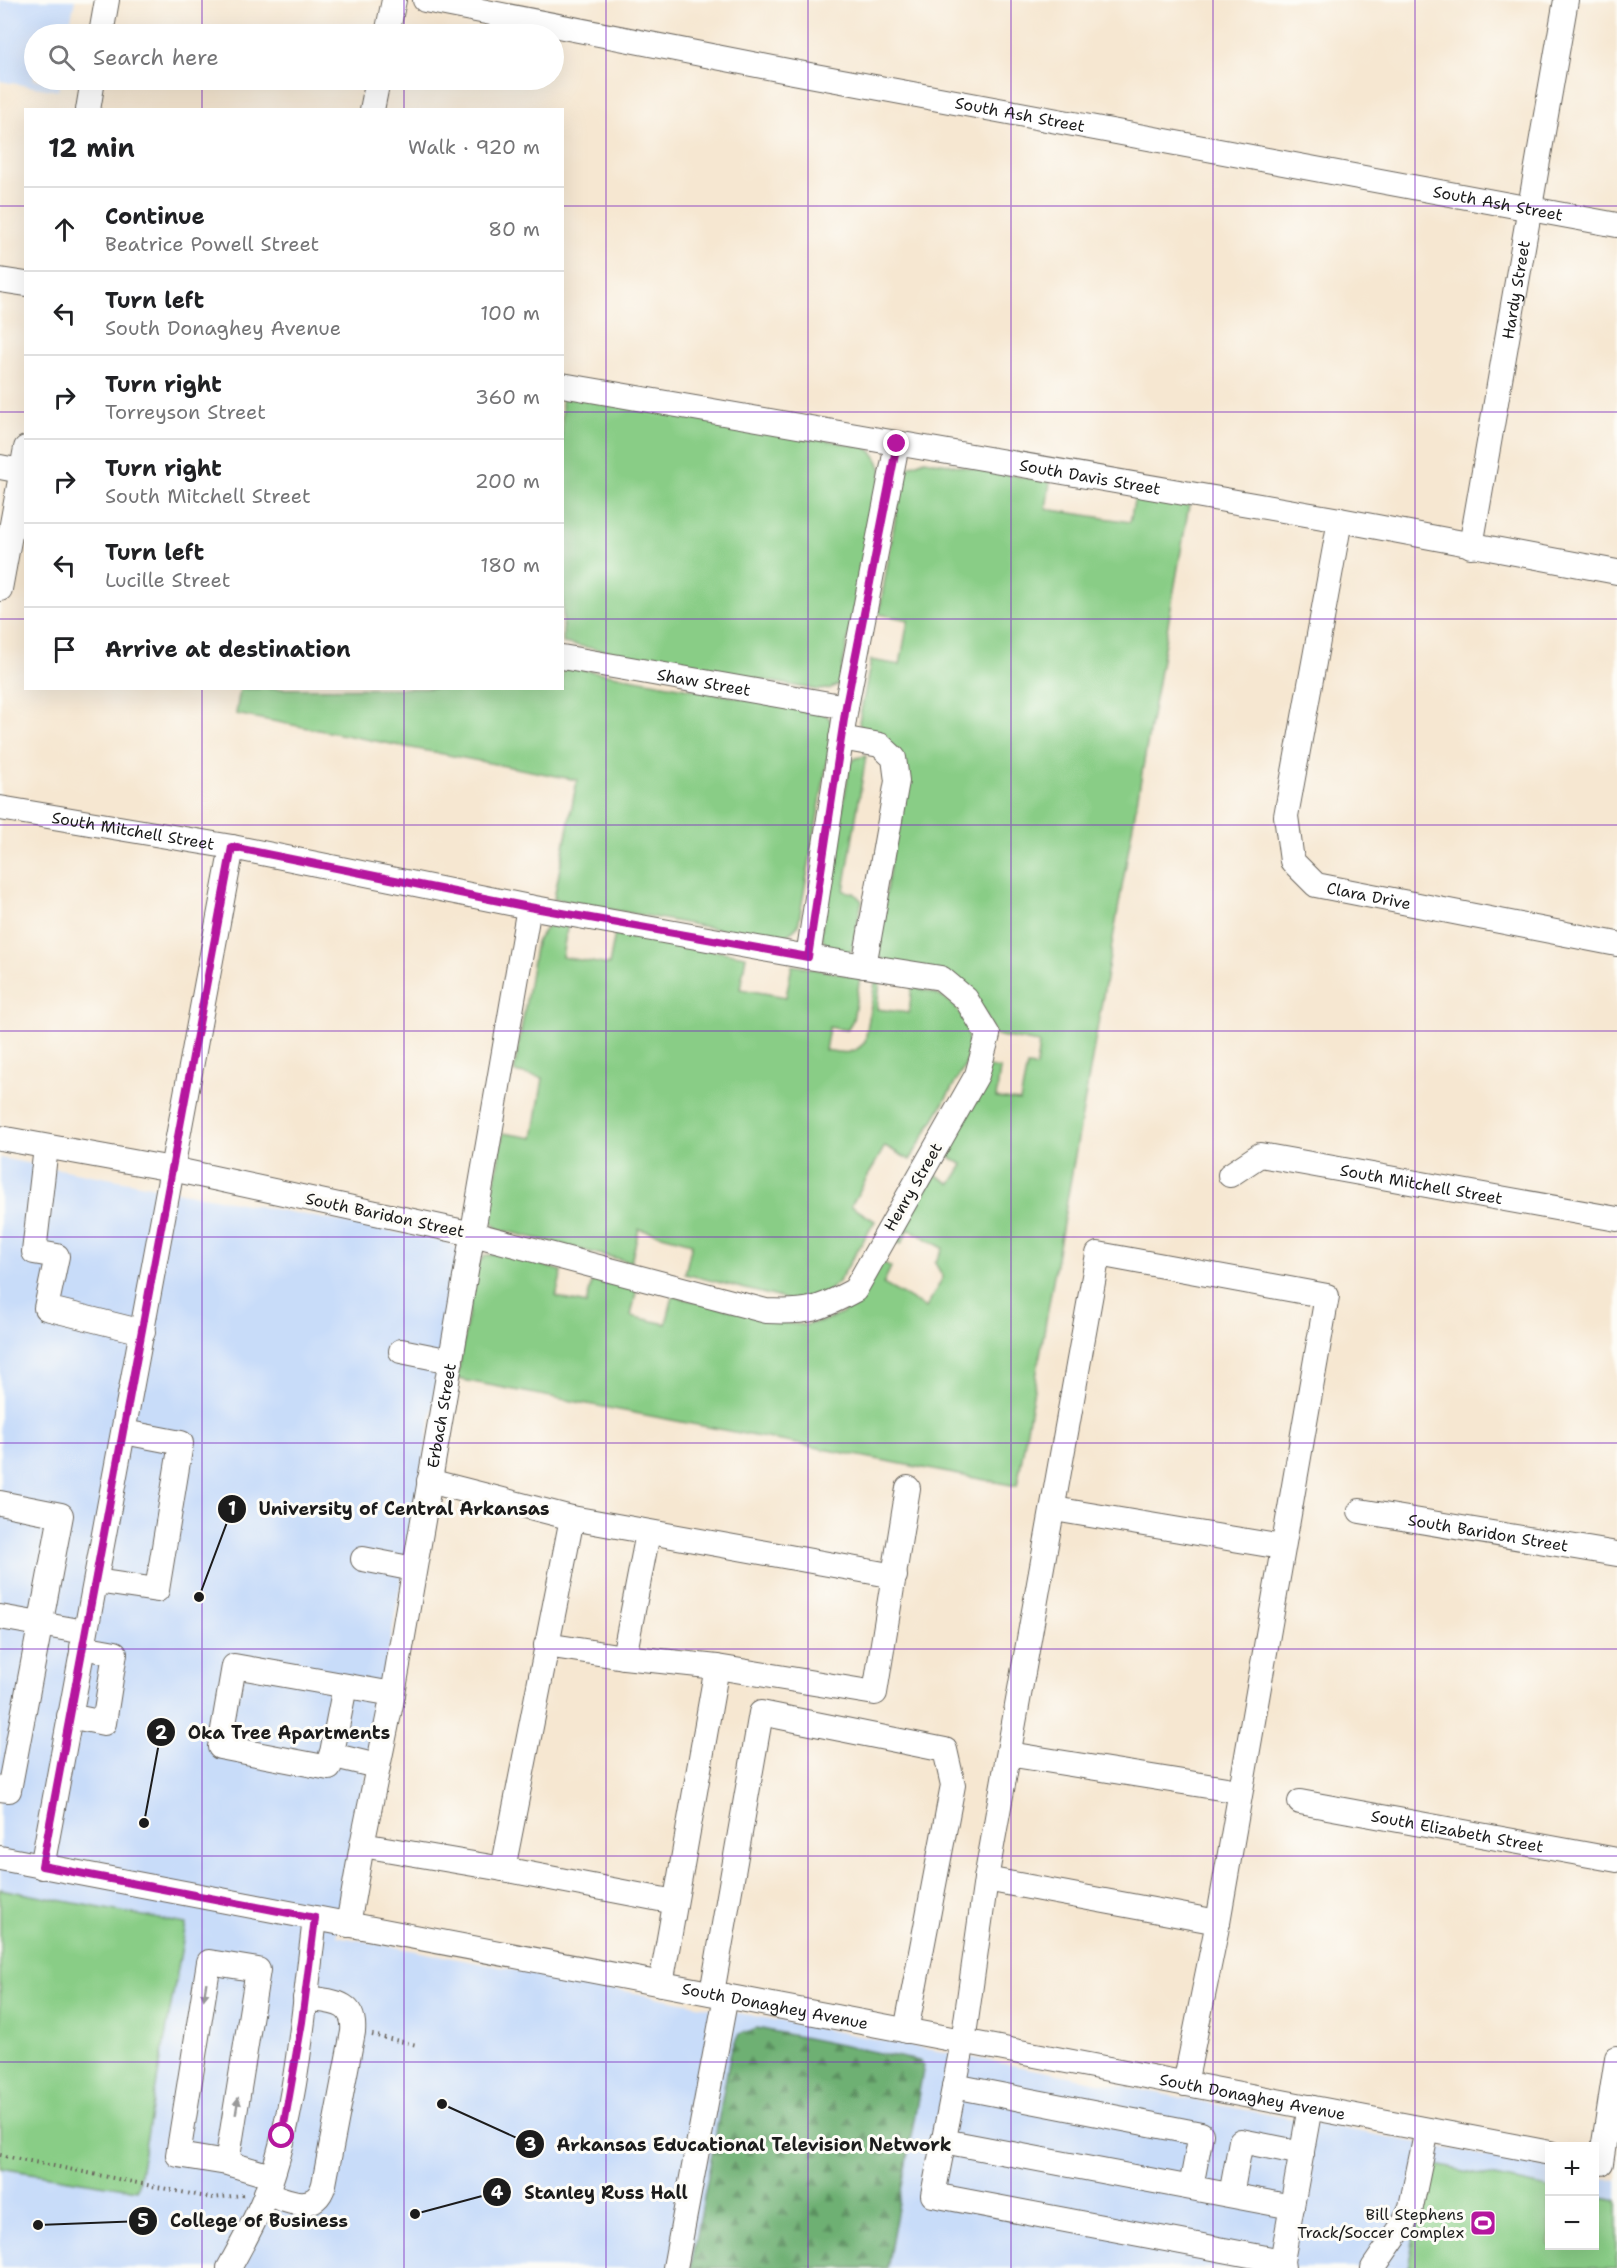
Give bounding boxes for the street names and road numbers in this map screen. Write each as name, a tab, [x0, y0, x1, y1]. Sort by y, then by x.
street label: South Ash Street	[954, 92, 1087, 136]
street label: South Ash Street	[1431, 181, 1565, 225]
street label: Hardy Street	[1497, 239, 1534, 341]
street label: South Davis Street	[1018, 454, 1162, 499]
street label: Shaw Street	[655, 663, 752, 701]
street label: South Mitchell Street	[50, 806, 216, 854]
street label: Clara Drive	[1325, 877, 1413, 914]
street label: Henry Street	[879, 1139, 947, 1235]
street label: South Mitchell Street	[1338, 1159, 1504, 1209]
street label: South Baridon Street	[304, 1188, 466, 1242]
street label: Erbach Street	[422, 1361, 461, 1470]
street label: South Baridon Street	[1407, 1509, 1570, 1556]
street label: South Elizabeth Street	[1369, 1805, 1545, 1857]
street label: South Donaghey Avenue	[680, 1978, 870, 2033]
street label: South Donaghey Avenue	[1158, 2068, 1347, 2124]

